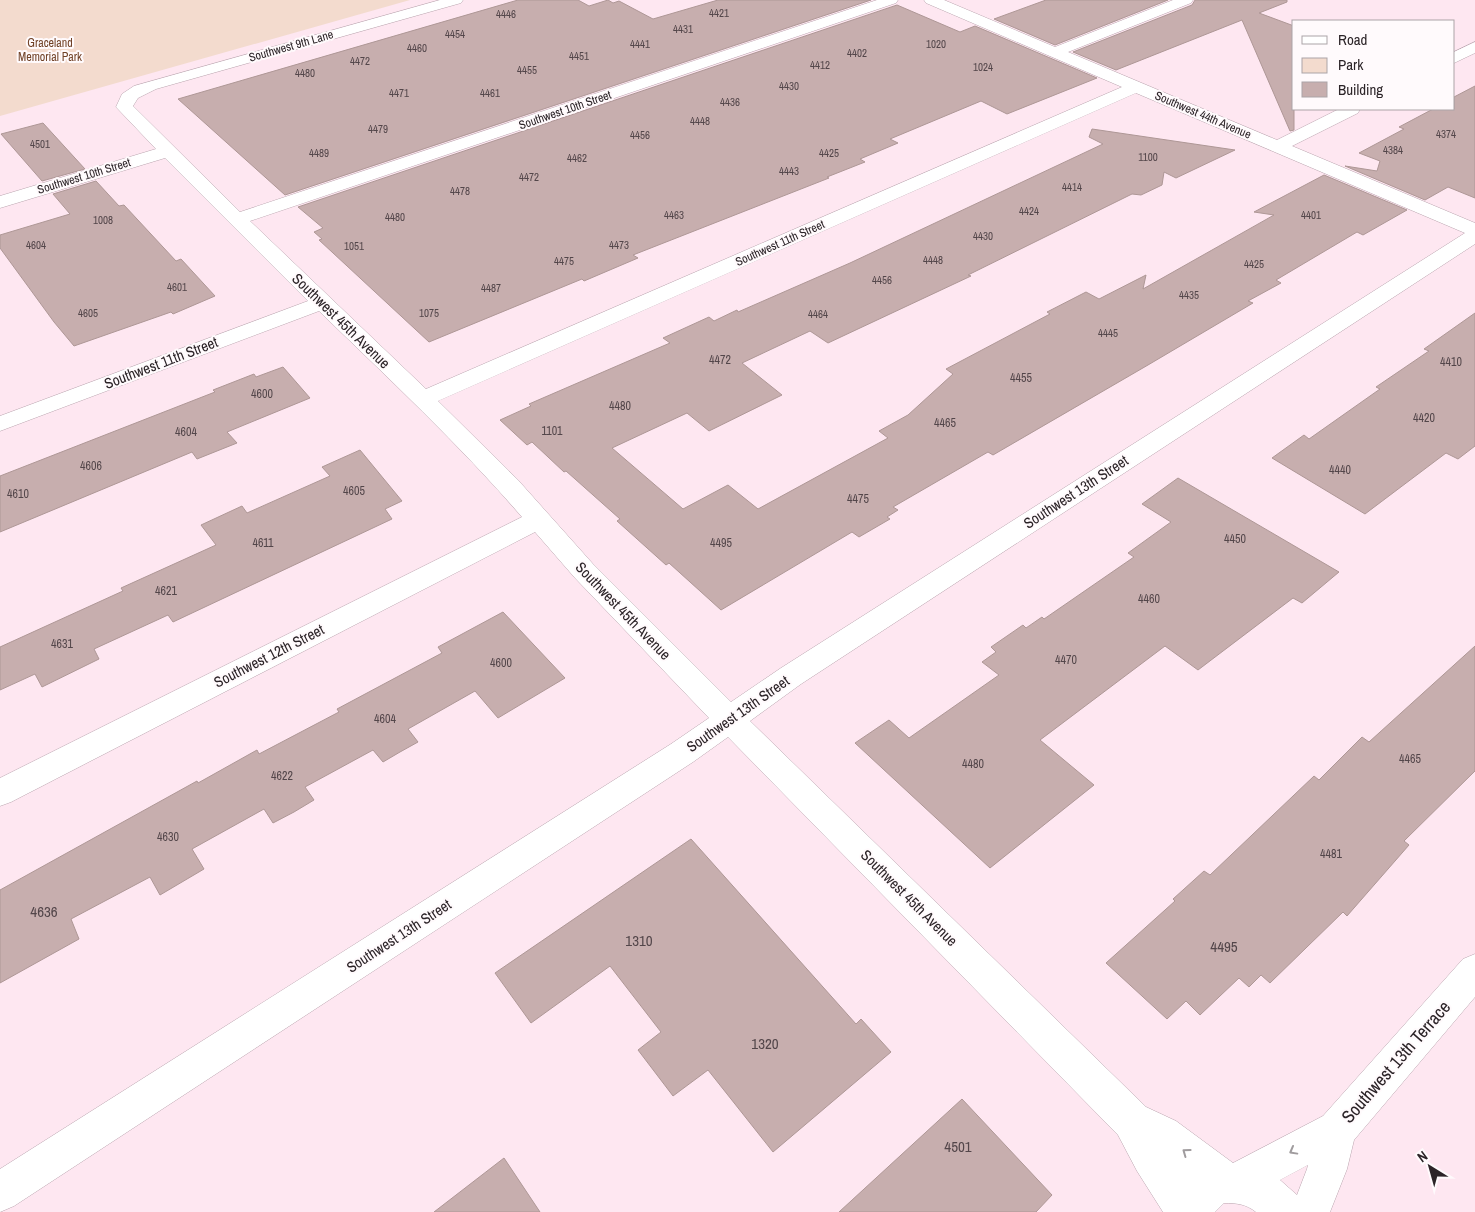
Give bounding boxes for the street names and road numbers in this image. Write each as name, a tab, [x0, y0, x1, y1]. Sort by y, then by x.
street label: Southwest 9th Lane	[247, 26, 335, 66]
street label: Southwest 10th Street	[517, 87, 614, 133]
street label: Southwest 44th Avenue	[1152, 87, 1254, 143]
street label: Southwest 10th Street	[35, 154, 133, 198]
street label: Southwest 11th Street	[733, 216, 827, 270]
street label: Southwest 45th Avenue	[288, 268, 395, 373]
street label: Southwest 11th Street	[101, 331, 221, 394]
street label: Southwest 13th Street	[1019, 450, 1133, 533]
street label: Southwest 45th Avenue	[571, 557, 676, 664]
street label: Southwest 12th Street	[210, 618, 328, 692]
street label: Southwest 13th Street	[682, 670, 794, 757]
street label: Southwest 45th Avenue	[856, 845, 963, 951]
street label: Southwest 13th Street	[342, 894, 456, 977]
street label: Southwest 13th Terrace	[1335, 995, 1456, 1128]

